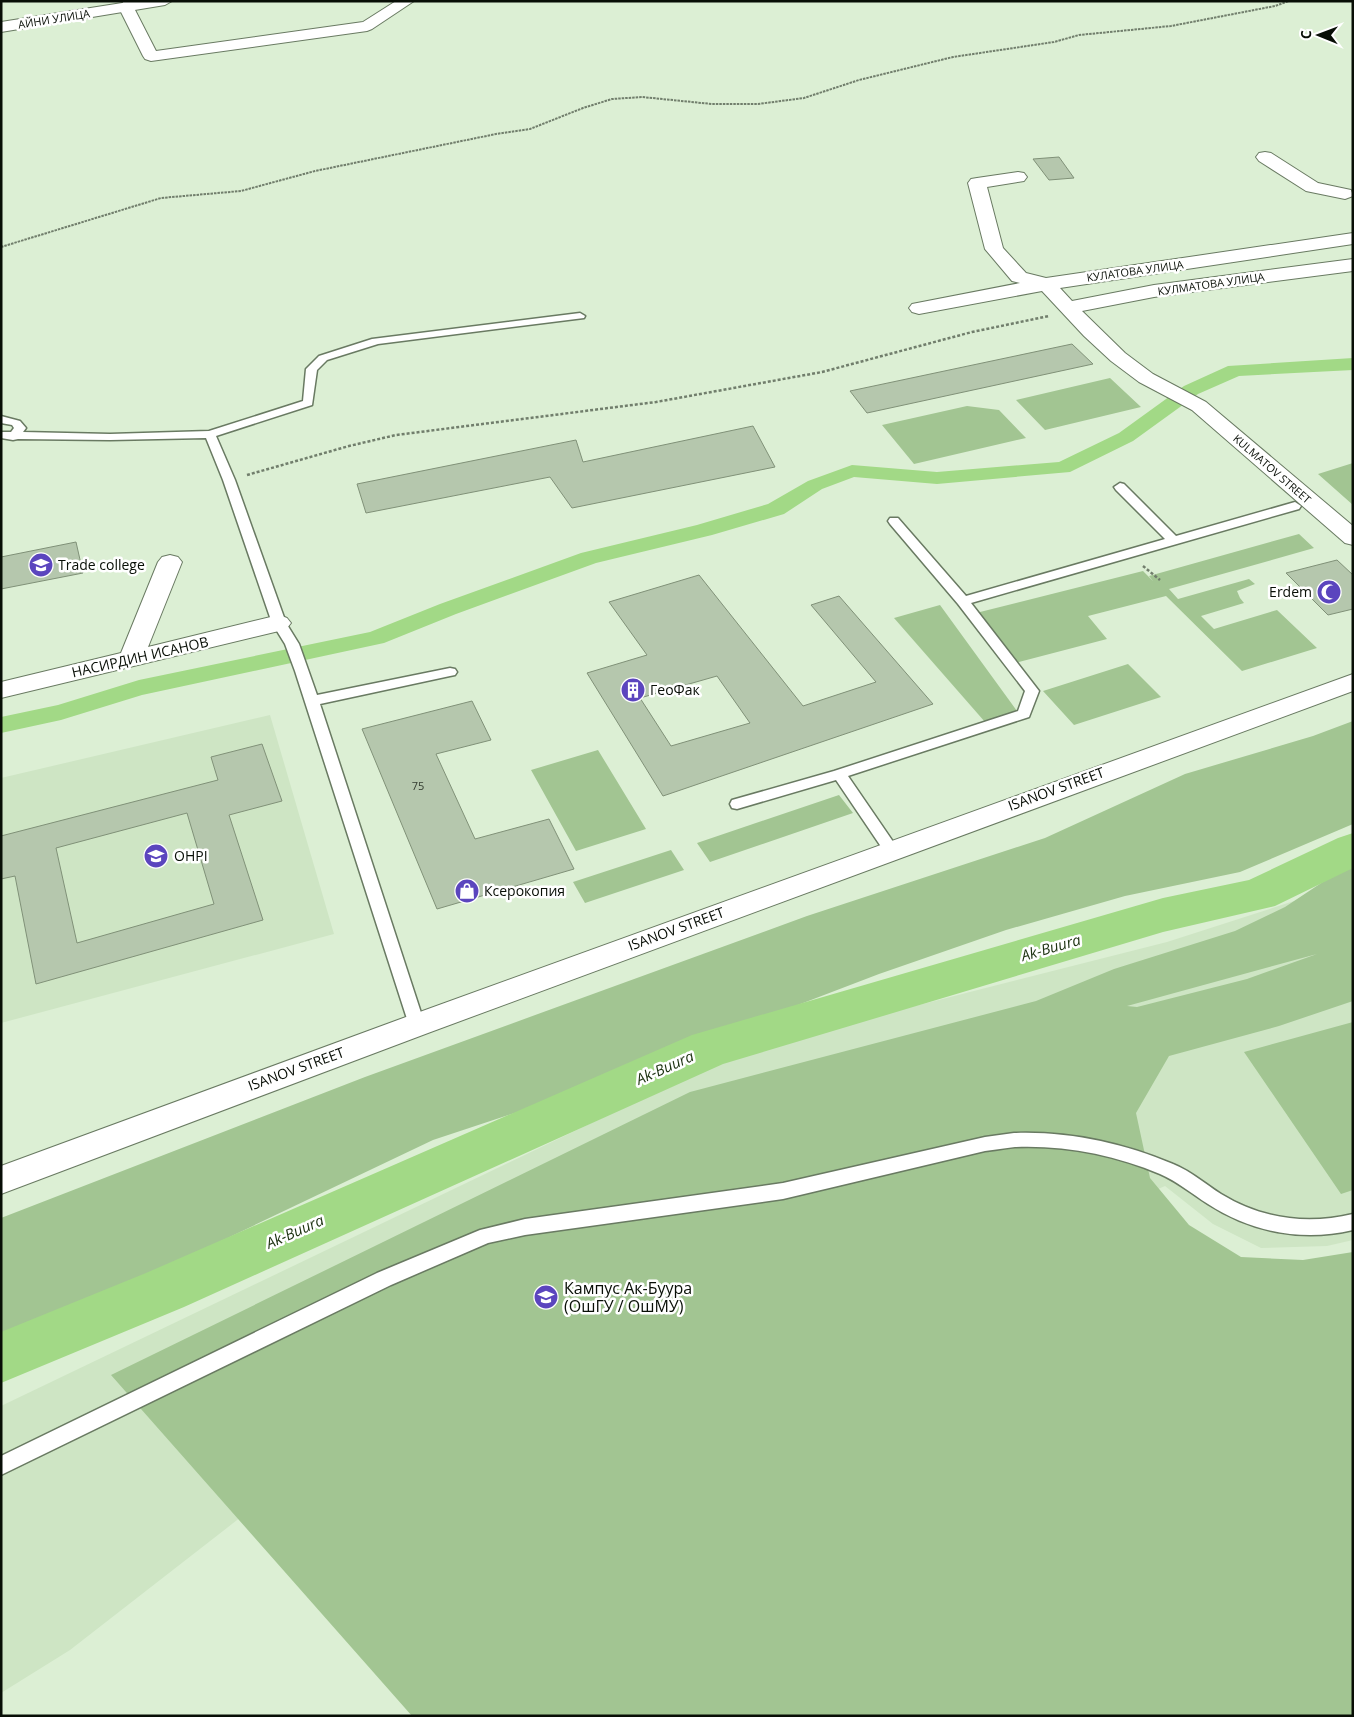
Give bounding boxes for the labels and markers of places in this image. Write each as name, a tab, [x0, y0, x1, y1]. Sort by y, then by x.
school or university icon: Trade college	[28, 552, 54, 578]
place label: Trade college	[58, 555, 145, 574]
mosque icon: Erdem	[1316, 579, 1342, 605]
place label: Erdem	[1269, 582, 1312, 601]
building icon: ГеоФак	[620, 677, 646, 703]
place label: ГеоФак	[650, 680, 700, 699]
school or university icon: OHPI	[143, 843, 169, 869]
place label: OHPI	[174, 846, 208, 865]
shop icon: Ксерокопия	[454, 878, 480, 904]
place label: Ксерокопия	[484, 881, 565, 900]
place label: Кампус Ак-Буура (ОшГУ / ОшМУ)	[564, 1277, 692, 1317]
school or university icon: Кампус Ак-Буура (ОшГУ / ОшМУ)	[533, 1284, 559, 1310]

